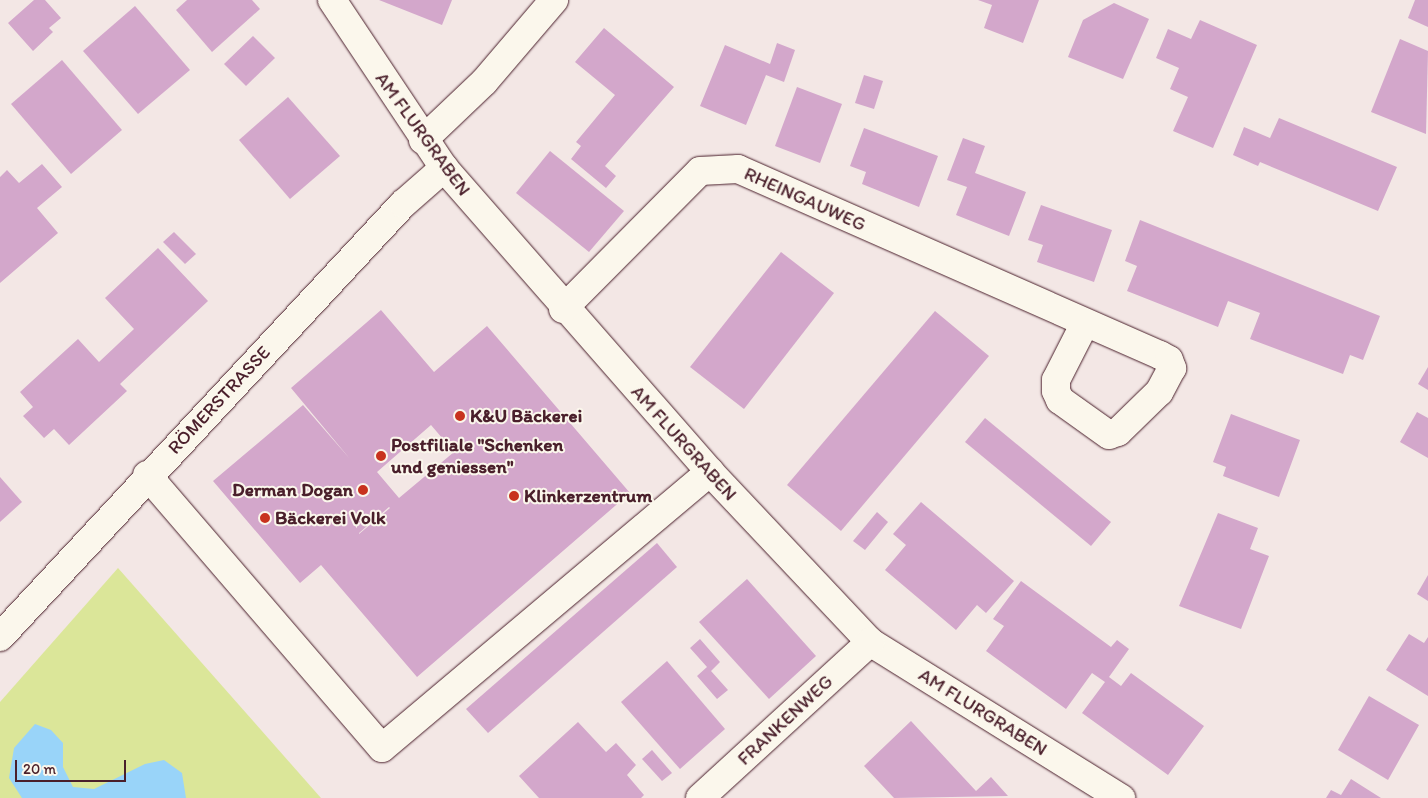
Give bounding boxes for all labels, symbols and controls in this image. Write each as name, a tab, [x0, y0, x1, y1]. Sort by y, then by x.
street label: AM FLURGRABEN	[370, 67, 476, 201]
street label: RHEINGAUWEG	[741, 162, 869, 236]
street label: RÖMERSTRASSE	[163, 341, 275, 459]
street label: AM FLURGRABEN	[626, 380, 742, 506]
place label: K&U Bäckerei	[470, 405, 583, 427]
marker: K&U Bäckerei	[454, 410, 466, 422]
place label: Postfiliale "Schenken und geniessen"	[391, 434, 562, 478]
marker: Postfiliale "Schenken und geniessen"	[375, 450, 387, 462]
place label: Derman Dogan	[233, 479, 353, 501]
marker: Derman Dogan	[357, 484, 369, 496]
place label: Klinkerzentrum	[524, 485, 652, 507]
marker: Klinkerzentrum	[508, 490, 520, 502]
place label: Bäckerei Volk	[275, 507, 386, 529]
marker: Bäckerei Volk	[259, 512, 271, 524]
street label: AM FLURGRABEN	[914, 663, 1052, 761]
street label: FRANKENWEG	[733, 670, 837, 770]
scale bar	[18, 750, 129, 782]
text: 20 m	[23, 760, 56, 778]

